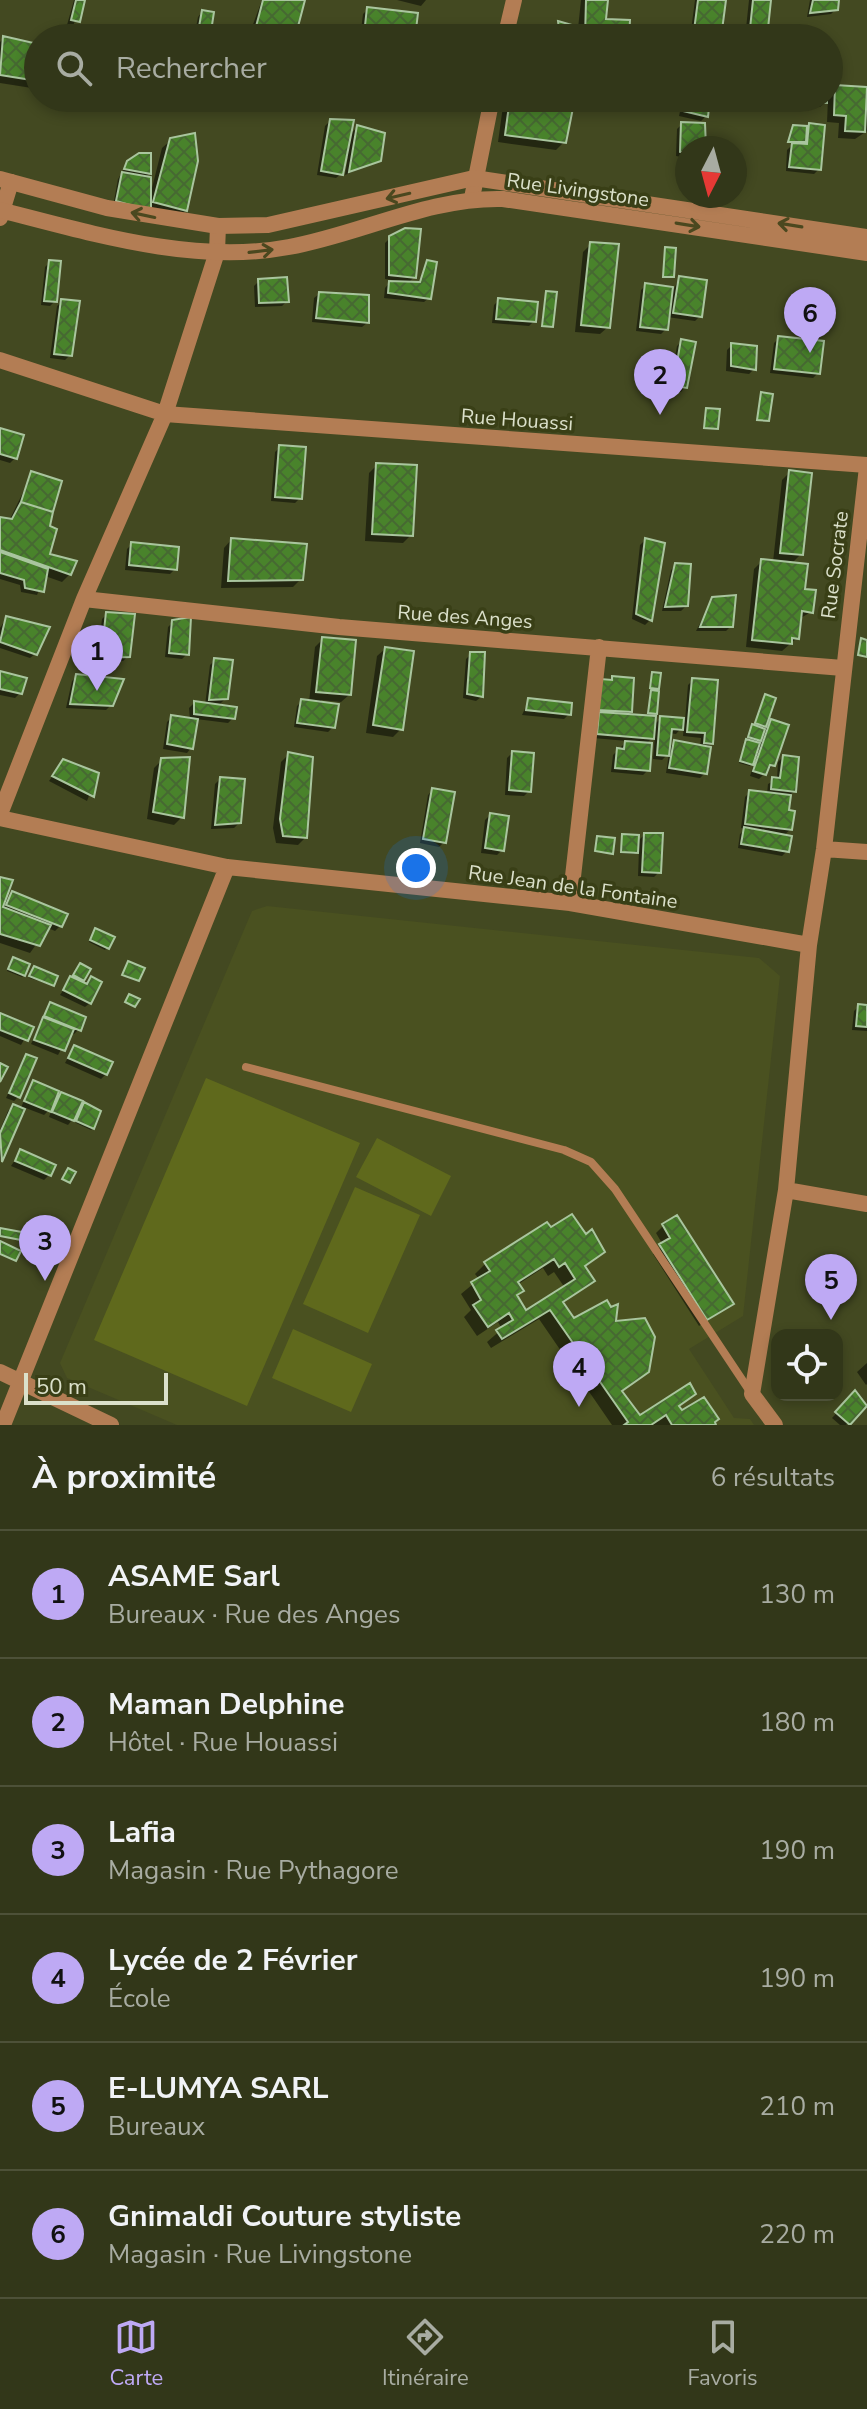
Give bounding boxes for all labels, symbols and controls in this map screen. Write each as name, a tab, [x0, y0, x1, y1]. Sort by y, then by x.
search box	[24, 24, 843, 112]
icon: search	[52, 46, 96, 90]
text: Rechercher	[116, 48, 267, 89]
north arrow	[675, 136, 747, 208]
street label: Rue Livingstone	[505, 167, 651, 213]
one-way arrow	[386, 189, 412, 204]
one-way arrow	[130, 207, 156, 222]
one-way arrow	[778, 217, 803, 232]
one-way arrow	[675, 219, 700, 234]
one-way arrow	[248, 243, 273, 258]
pin: 6	[784, 287, 836, 353]
pin: 2	[634, 349, 686, 415]
street label: Rue Houassi	[460, 403, 574, 437]
street label: Rue Socrate	[815, 510, 855, 620]
street label: Rue des Anges	[397, 599, 533, 635]
pin: 1	[71, 625, 123, 691]
your location	[396, 848, 436, 888]
street label: Rue Jean de la Fontaine	[467, 859, 679, 915]
pin: 3	[19, 1215, 71, 1281]
pin: 5	[805, 1254, 857, 1320]
map controls	[771, 1329, 843, 1401]
button: locate	[771, 1329, 843, 1401]
pin: 4	[553, 1341, 605, 1407]
scale bar	[24, 1369, 168, 1405]
text: 50 m	[36, 1372, 87, 1402]
text: À proximité	[32, 1454, 216, 1500]
text: 6 résultats	[711, 1460, 835, 1495]
text: ASAME Sarl	[108, 1556, 280, 1597]
text: 1	[50, 1577, 66, 1612]
text: 130 m	[759, 1577, 835, 1612]
text: Bureaux · Rue des Anges	[108, 1597, 400, 1632]
text: Maman Delphine	[108, 1684, 345, 1725]
text: 2	[50, 1705, 66, 1740]
text: 180 m	[759, 1705, 835, 1740]
text: Hôtel · Rue Houassi	[108, 1725, 338, 1760]
text: Lafia	[108, 1812, 176, 1853]
text: 3	[50, 1833, 66, 1868]
text: 190 m	[759, 1833, 835, 1868]
text: Magasin · Rue Pythagore	[108, 1853, 399, 1888]
text: Lycée de 2 Février	[108, 1940, 358, 1981]
text: 4	[50, 1961, 66, 1996]
text: 190 m	[759, 1961, 835, 1996]
text: École	[108, 1981, 171, 2016]
text: E-LUMYA SARL	[108, 2068, 329, 2109]
text: 5	[50, 2089, 66, 2124]
text: 210 m	[759, 2089, 835, 2124]
text: Bureaux	[108, 2109, 205, 2144]
text: Gnimaldi Couture styliste	[108, 2196, 461, 2237]
text: 6	[50, 2217, 66, 2252]
text: 220 m	[759, 2217, 835, 2252]
text: Magasin · Rue Livingstone	[108, 2237, 412, 2272]
tab: Carte	[109, 2315, 163, 2393]
tab: Itinéraire	[382, 2315, 469, 2393]
tab: Favoris	[687, 2315, 758, 2393]

